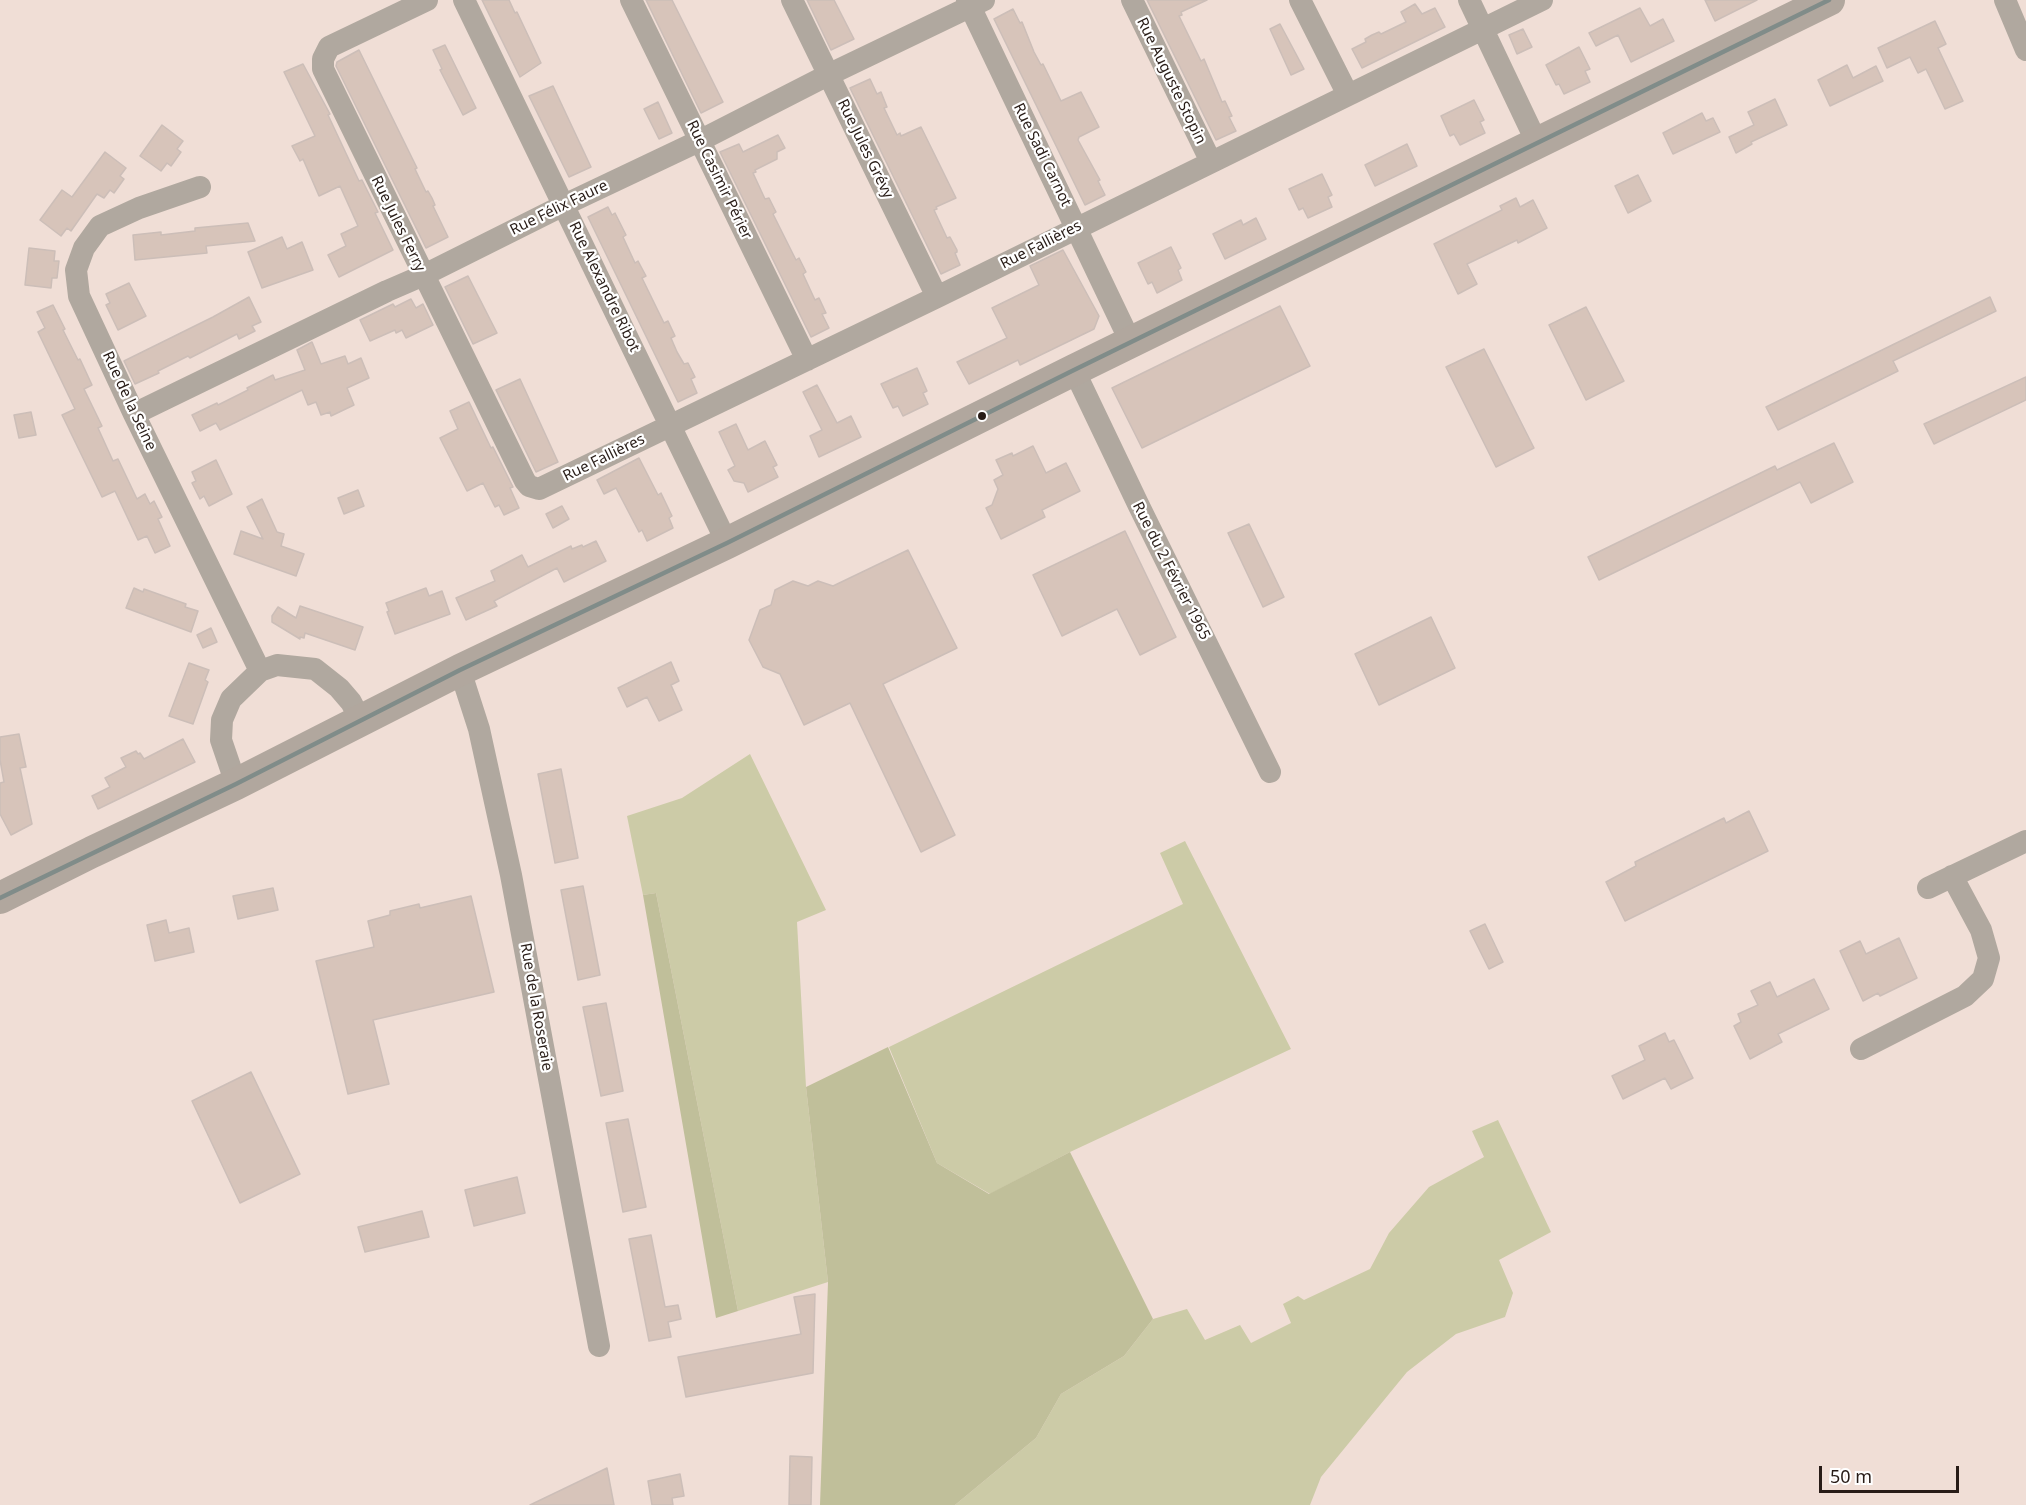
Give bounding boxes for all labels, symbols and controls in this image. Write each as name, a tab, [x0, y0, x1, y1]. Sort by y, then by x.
street label: Rue Auguste Stopin	[1133, 15, 1209, 147]
street label: Rue Jules Grévy	[833, 97, 897, 201]
street label: Rue Sadi Carnot	[1009, 101, 1075, 209]
street label: Rue Casimir Périer	[682, 118, 756, 242]
street label: Rue Jules Ferry	[367, 173, 429, 275]
street label: Rue Félix Faure	[507, 177, 611, 239]
street label: Rue Fallières	[997, 217, 1085, 273]
street label: Rue Alexandre Ribot	[565, 219, 643, 355]
street label: Rue de la Seine	[98, 349, 160, 453]
unlabelled marker	[976, 410, 988, 422]
street label: Rue Fallières	[560, 430, 648, 486]
street label: Rue du 2 Février 1965	[1128, 499, 1214, 643]
street label: Rue de la Roseraie	[516, 942, 556, 1072]
scale bar	[1822, 1454, 1962, 1492]
text: 50 m	[1830, 1464, 1872, 1488]

